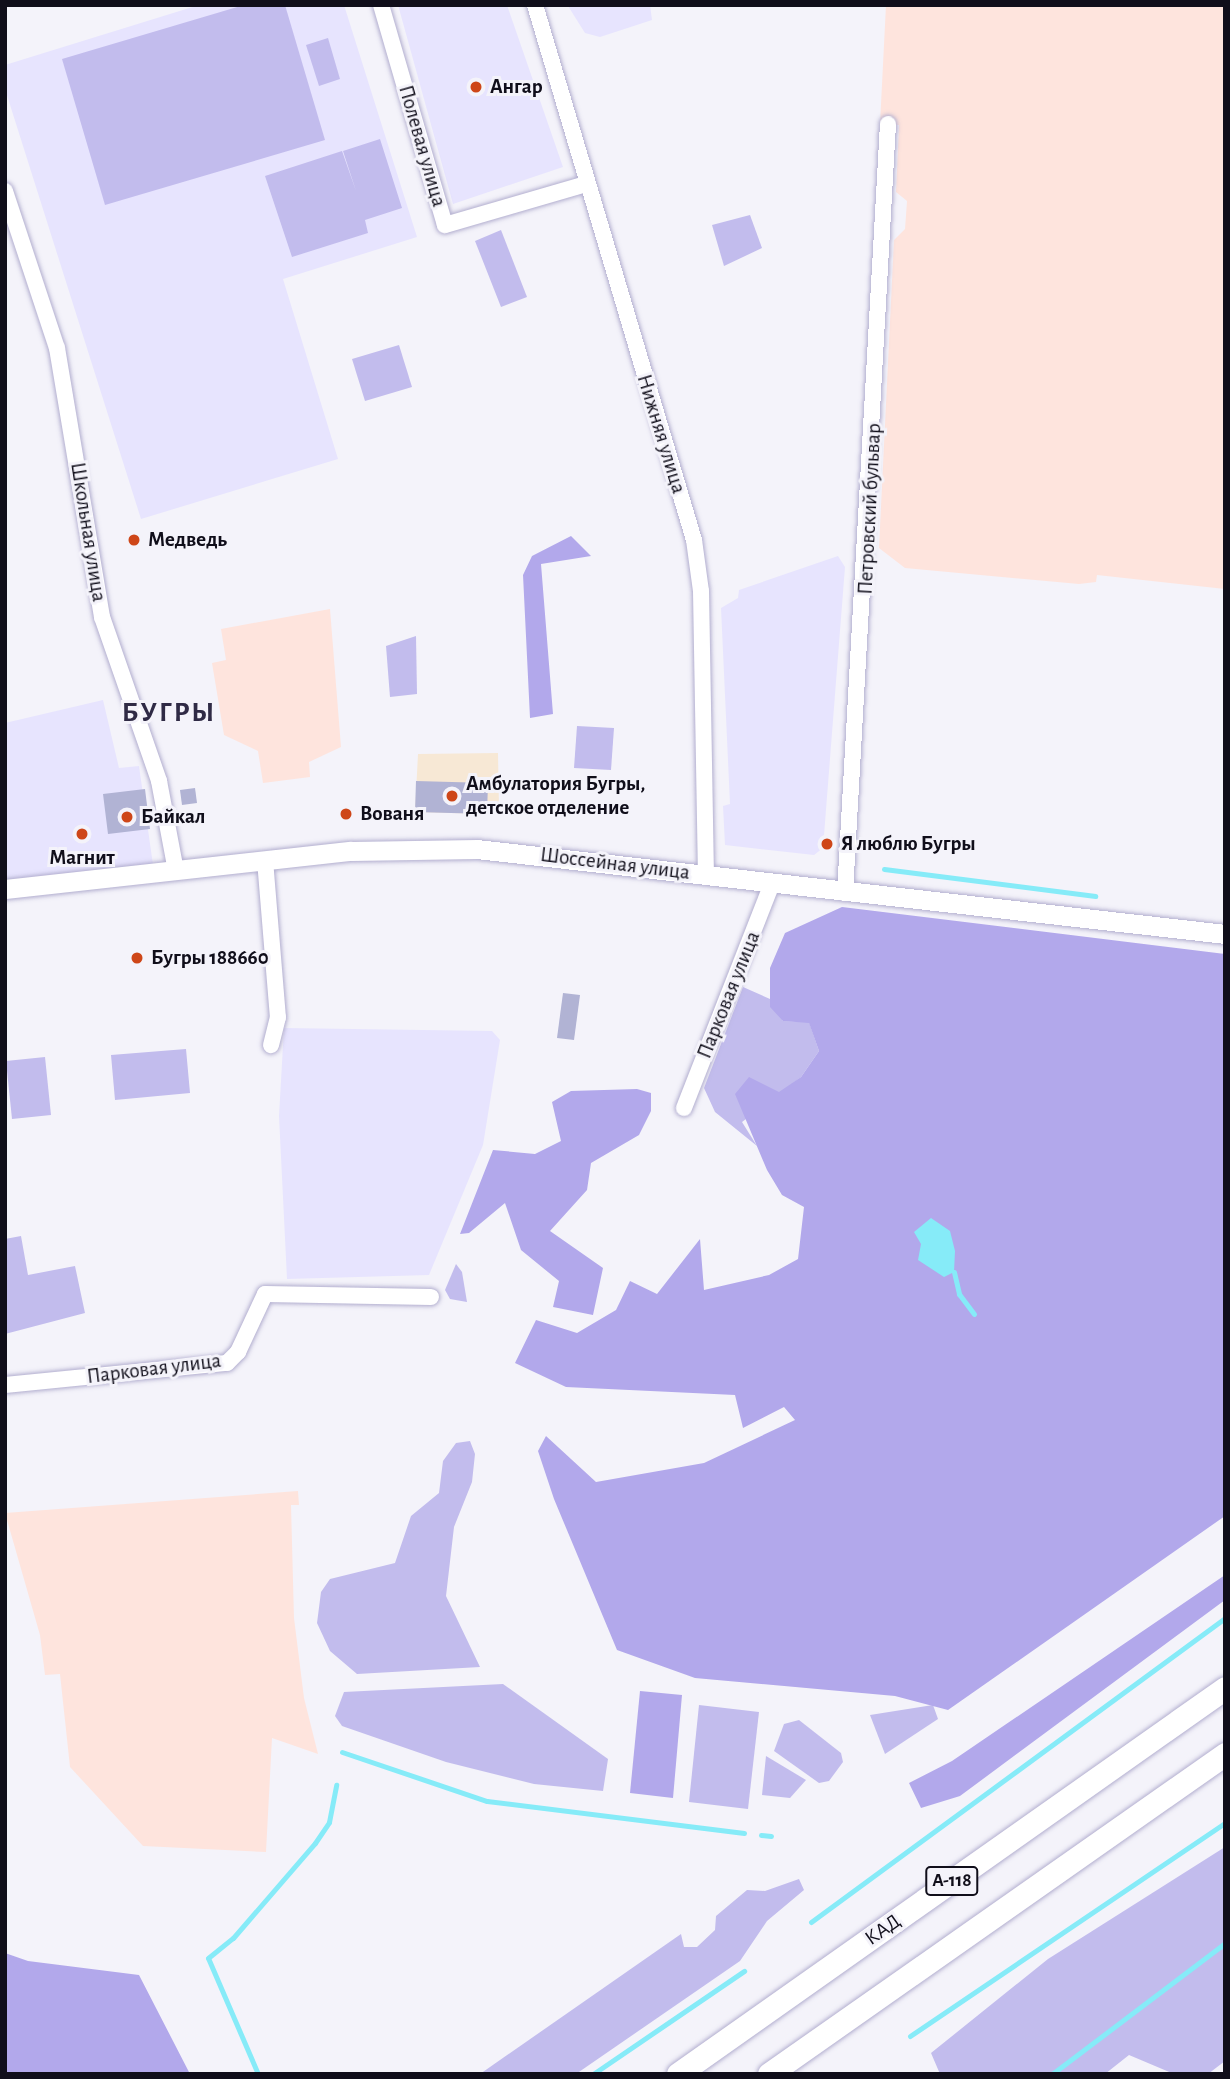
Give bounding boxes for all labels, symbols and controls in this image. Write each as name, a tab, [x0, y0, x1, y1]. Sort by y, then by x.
place label: Ангар	[490, 74, 543, 100]
marker: Ангар	[468, 79, 484, 95]
street label: Полевая улица	[393, 82, 451, 210]
street label: Нижняя улица	[631, 371, 691, 497]
street label: Петровский бульвар	[853, 423, 887, 595]
street label: Школьная улица	[65, 461, 111, 603]
place label: Медведь	[148, 527, 227, 553]
marker: Медведь	[126, 532, 142, 548]
district label: БУГРЫ	[122, 696, 216, 730]
place label: Амбулатория Бугры, детское отделение	[466, 771, 645, 821]
marker: Амбулатория Бугры, детское отделение	[444, 788, 460, 804]
place label: Вованя	[360, 801, 424, 827]
place label: Байкал	[141, 804, 205, 830]
marker: Вованя	[338, 806, 354, 822]
marker: Байкал	[119, 809, 135, 825]
marker: Магнит	[74, 826, 90, 842]
place label: Я люблю Бугры	[841, 831, 976, 857]
marker: Я люблю Бугры	[819, 836, 835, 852]
street label: Шоссейная улица	[539, 842, 691, 886]
place label: Магнит	[49, 845, 115, 871]
street label: Парковая улица	[692, 928, 766, 1062]
place label: Бугры 188660	[151, 945, 269, 971]
marker: Бугры 188660	[129, 950, 145, 966]
street label: Парковая улица	[85, 1348, 223, 1390]
road number: А-118	[924, 1866, 980, 1896]
street label: КАД	[860, 1909, 906, 1951]

